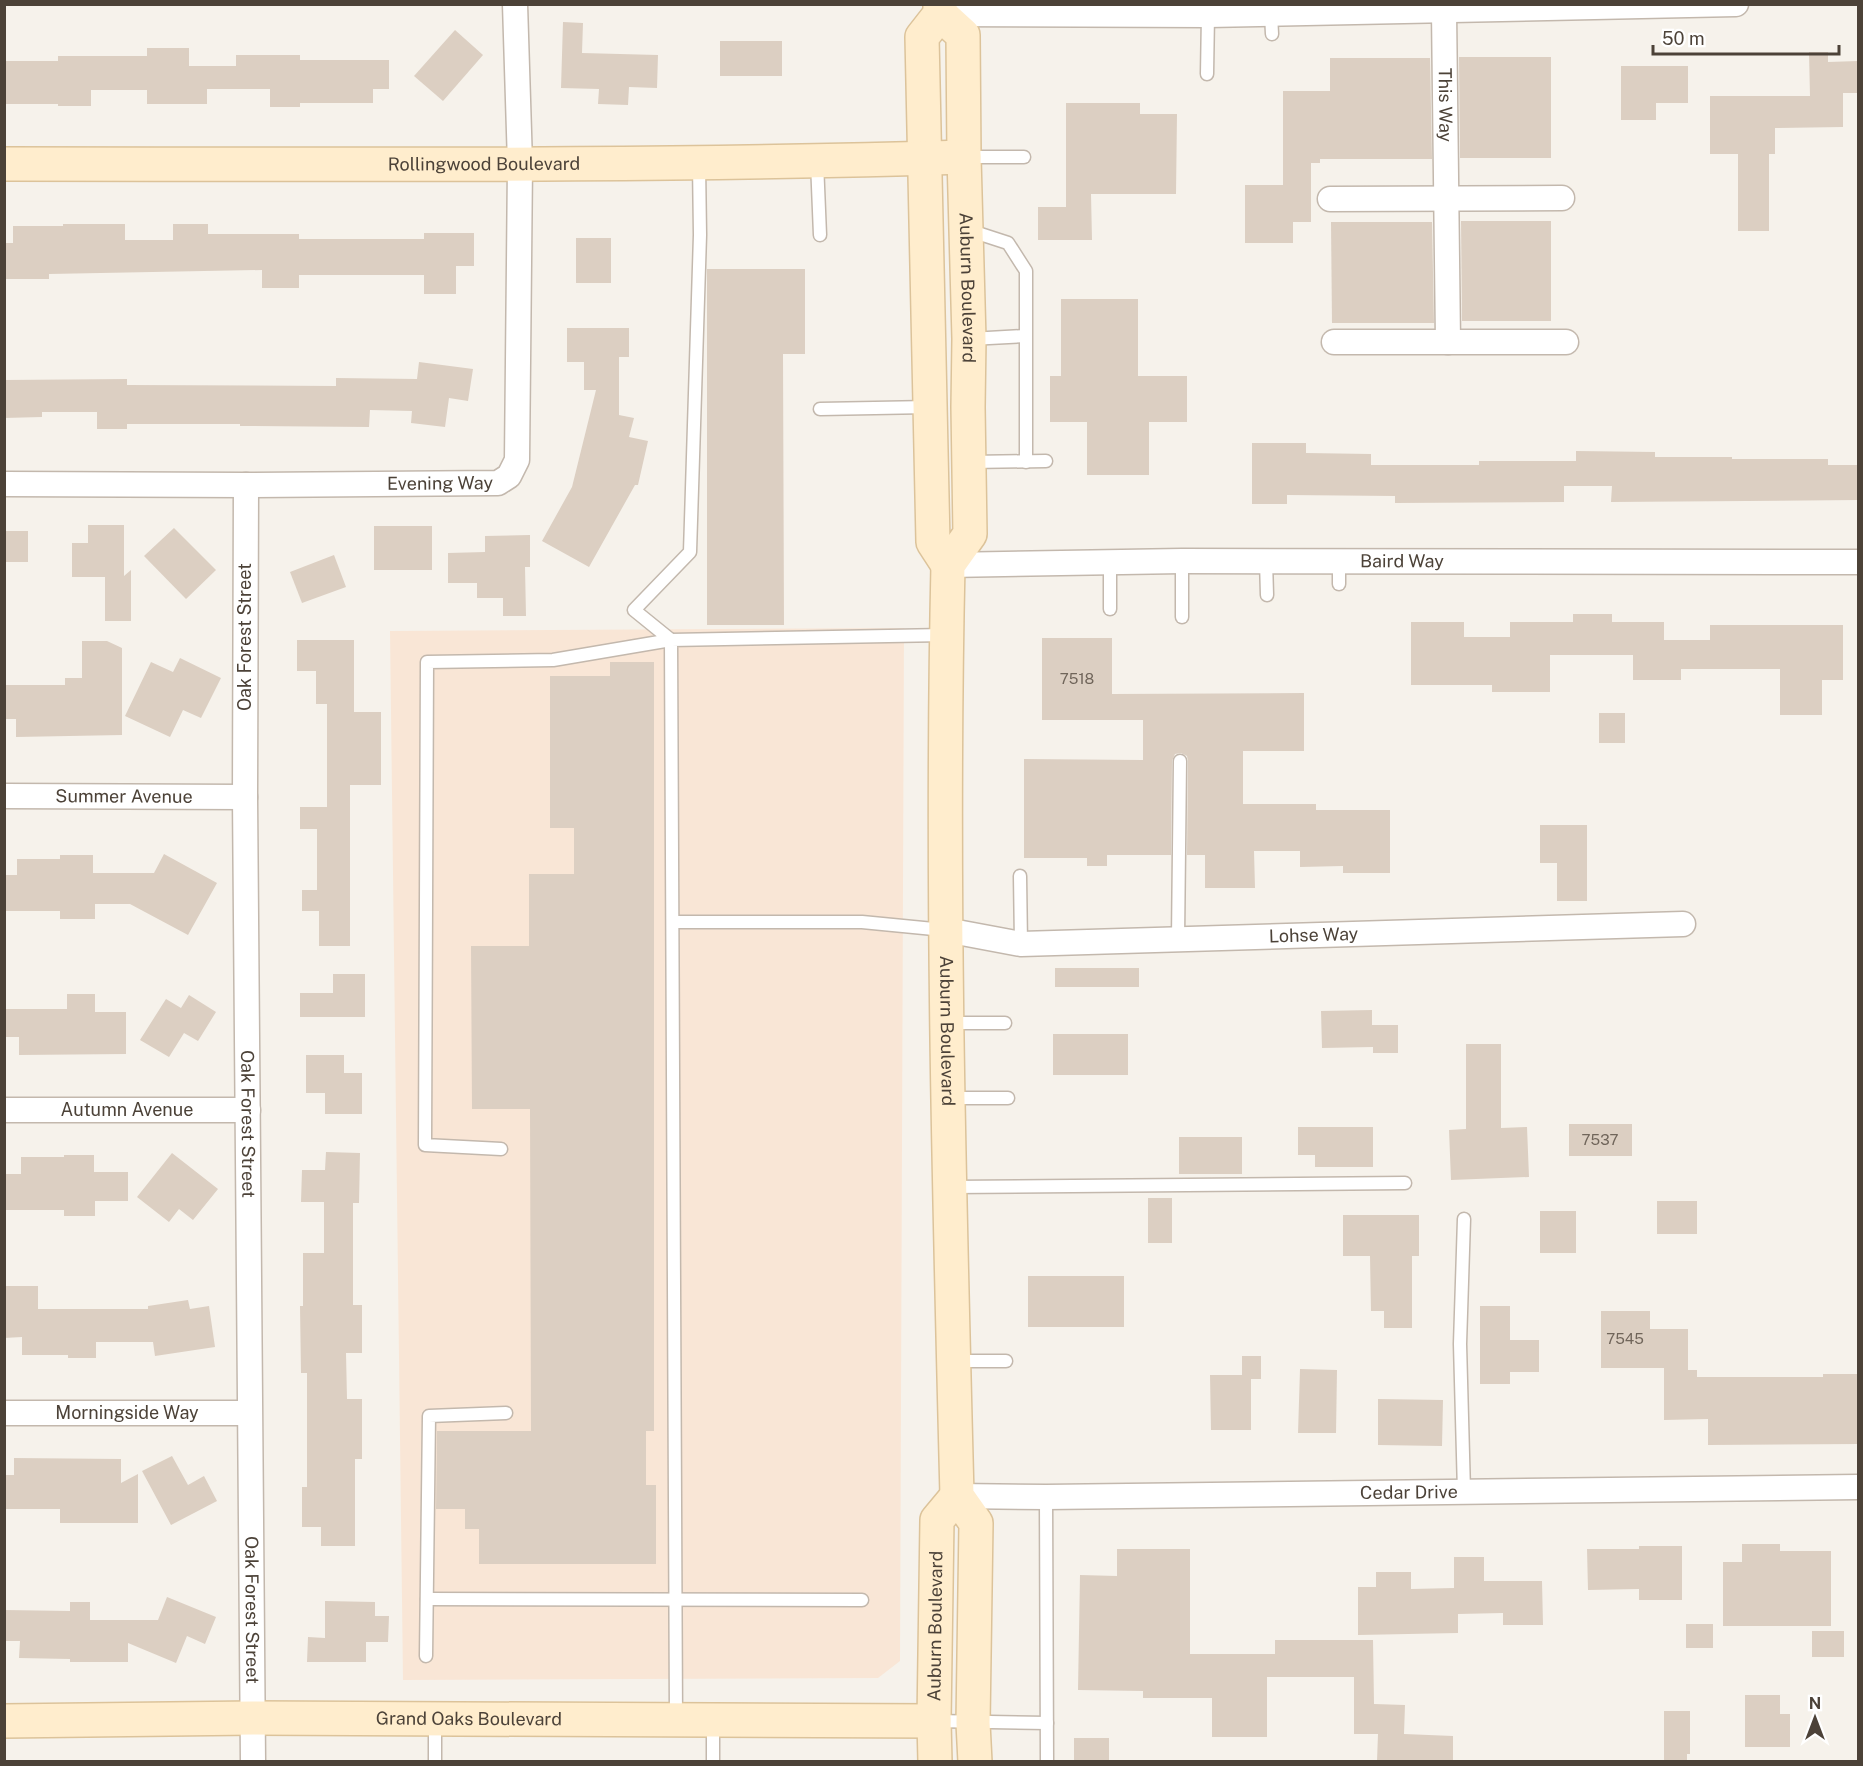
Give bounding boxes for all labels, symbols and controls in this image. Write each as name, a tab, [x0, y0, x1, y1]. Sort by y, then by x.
scale bar	[1653, 18, 1839, 56]
text: 50 m	[1662, 28, 1705, 49]
street label: This Way	[1435, 68, 1457, 143]
street label: Rollingwood Boulevard	[388, 153, 580, 174]
street label: Auburn Boulevard	[956, 212, 980, 363]
street label: Evening Way	[387, 472, 494, 494]
street label: Baird Way	[1360, 550, 1444, 571]
street label: Oak Forest Street	[234, 563, 255, 711]
house number: 7518	[1060, 670, 1094, 687]
street label: Summer Avenue	[55, 785, 193, 807]
street label: Lohse Way	[1269, 923, 1359, 947]
street label: Auburn Boulevard	[936, 955, 959, 1106]
street label: Oak Forest Street	[237, 1050, 259, 1198]
street label: Autumn Avenue	[61, 1099, 193, 1120]
house number: 7537	[1582, 1131, 1618, 1148]
house number: 7545	[1606, 1330, 1644, 1347]
street label: Morningside Way	[55, 1402, 199, 1423]
street label: Cedar Drive	[1360, 1481, 1458, 1503]
street label: Oak Forest Street	[241, 1536, 263, 1684]
street label: Auburn Boulevard	[923, 1550, 947, 1702]
north arrow	[1785, 1688, 1845, 1748]
text: N	[1809, 1694, 1821, 1713]
street label: Grand Oaks Boulevard	[376, 1708, 562, 1729]

